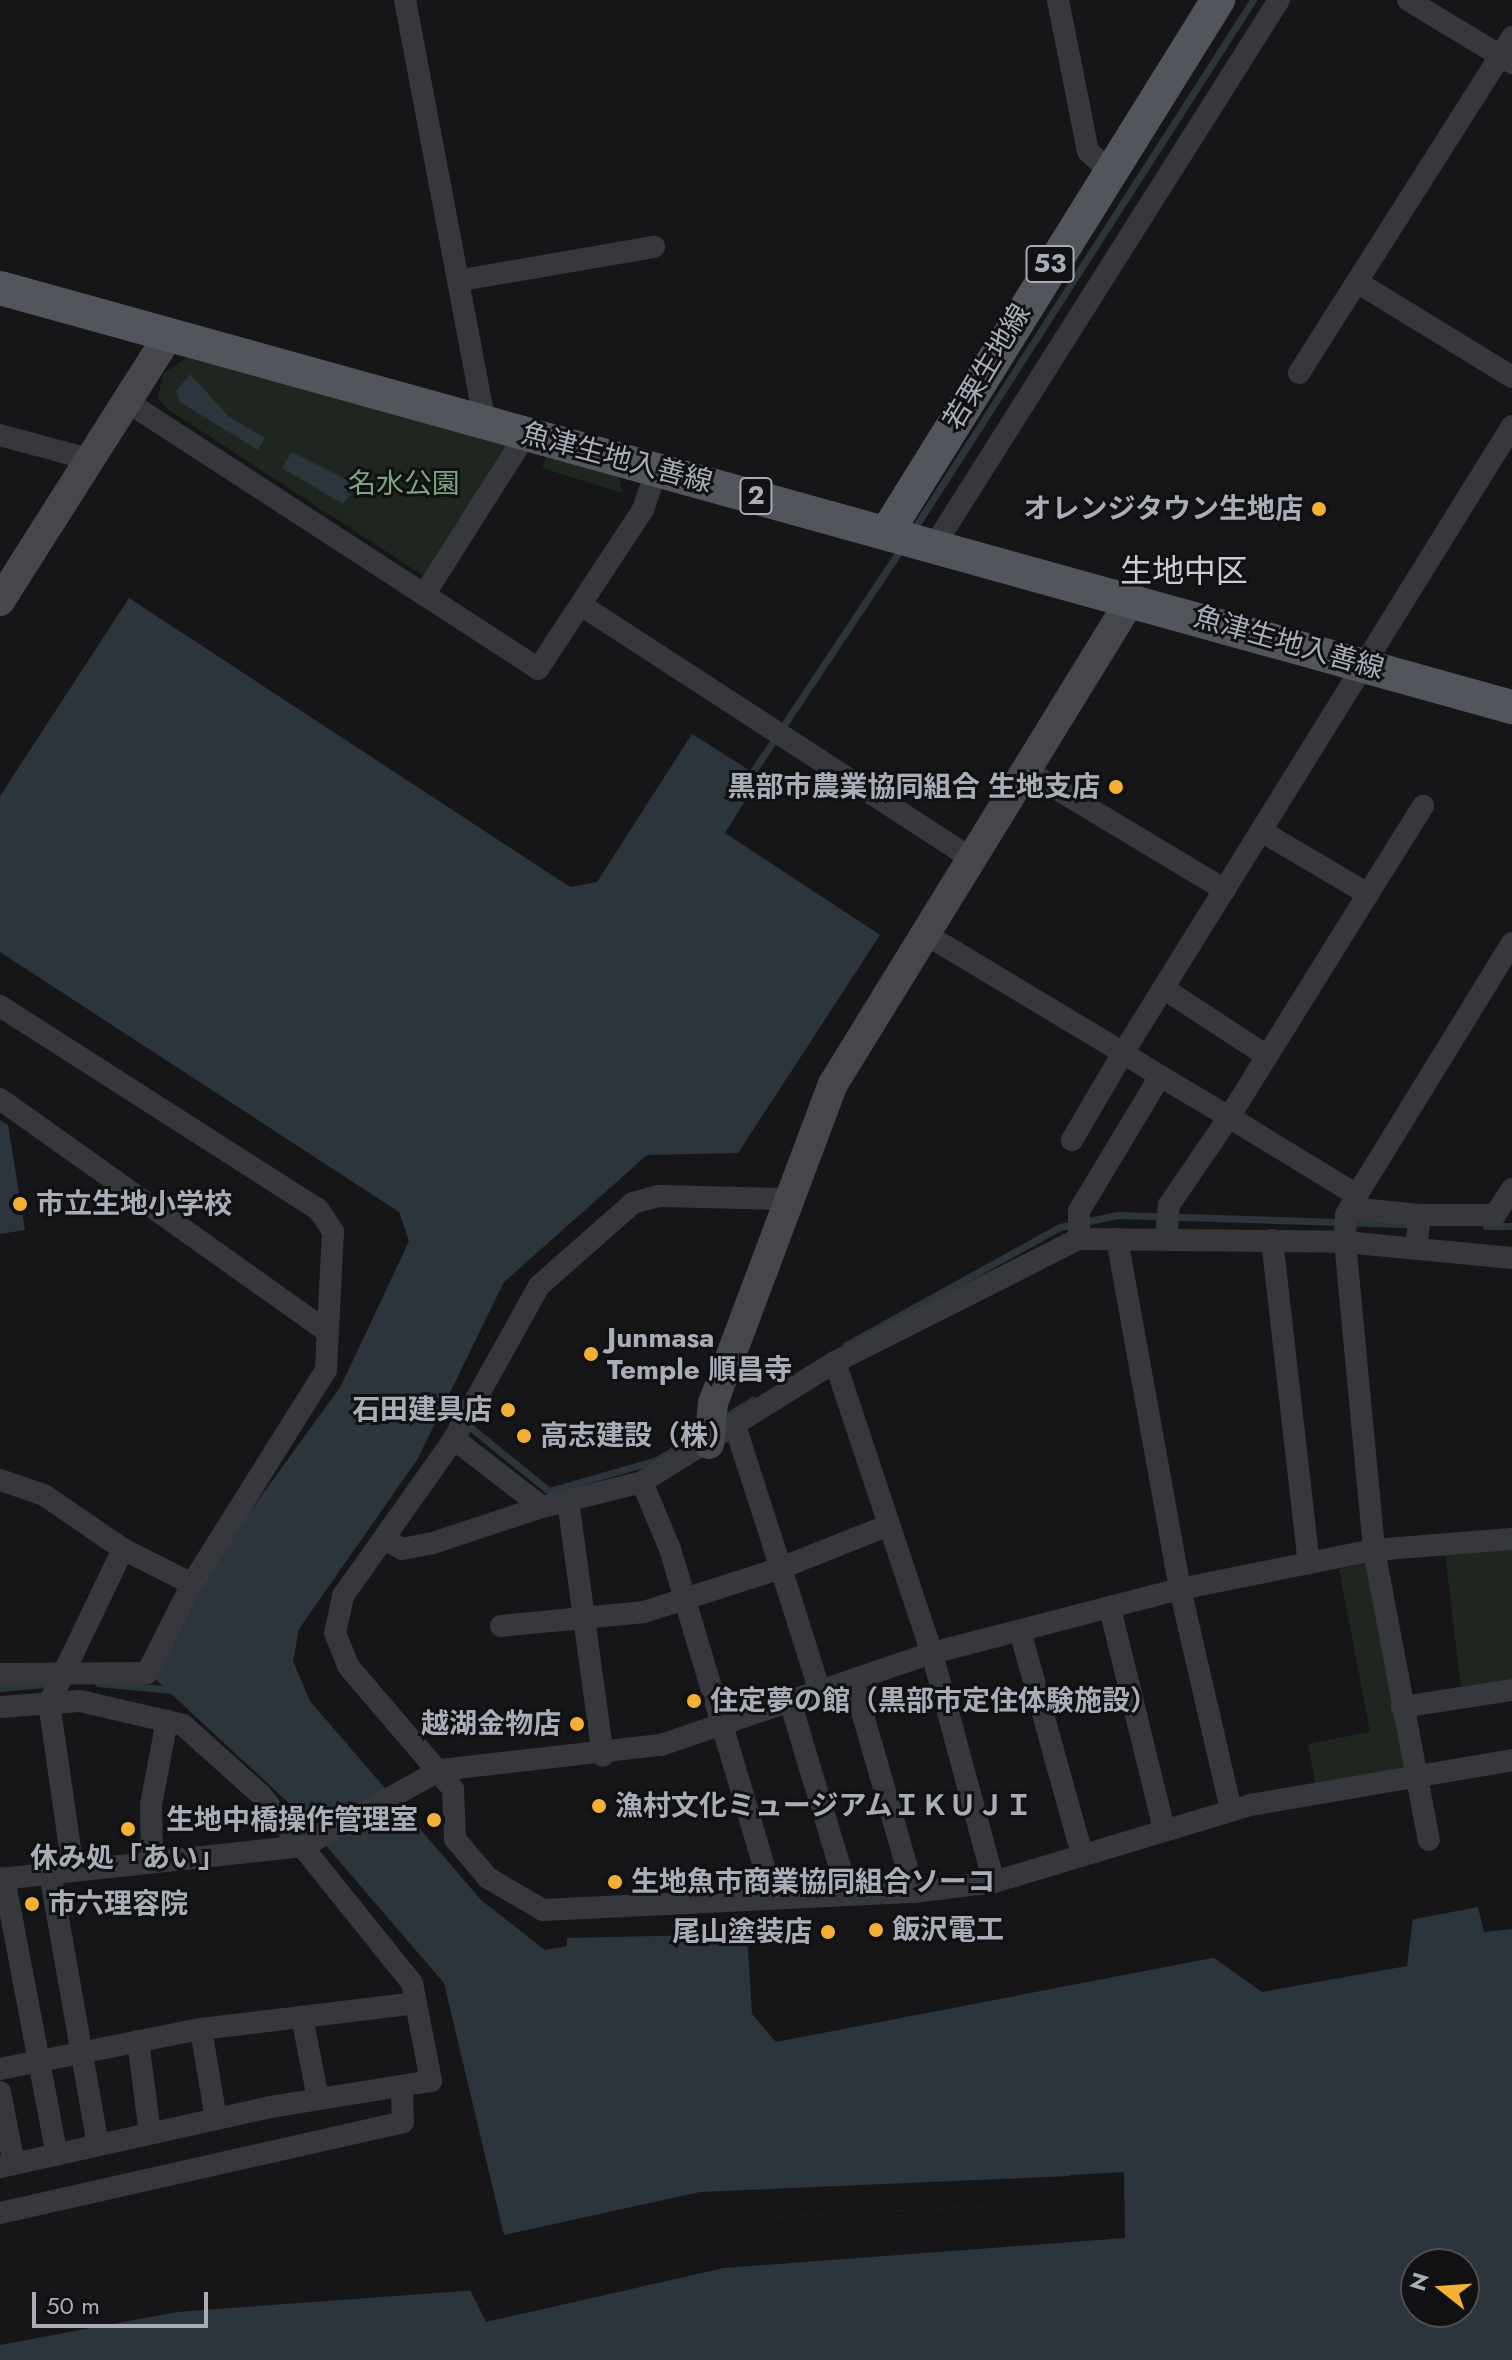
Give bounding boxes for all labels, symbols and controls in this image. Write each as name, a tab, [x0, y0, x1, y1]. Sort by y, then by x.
road number: 53	[1024, 242, 1076, 286]
street label: 若栗生地線	[937, 298, 1037, 436]
street label: 魚津生地入善線	[518, 416, 716, 500]
park label: 名水公園	[348, 467, 460, 501]
road number: 2	[738, 474, 774, 518]
place label: オレンジタウン生地店	[1023, 492, 1303, 526]
marker: オレンジタウン生地店	[1310, 500, 1328, 518]
district label: 生地中区	[1120, 552, 1248, 590]
street label: 魚津生地入善線	[1190, 600, 1388, 686]
place label: 黒部市農業協同組合 生地支店	[728, 770, 1100, 804]
marker: 黒部市農業協同組合 生地支店	[1107, 778, 1125, 796]
place label: 市立生地小学校	[36, 1187, 232, 1221]
marker: 市立生地小学校	[11, 1195, 29, 1213]
place label: Junmasa Temple 順昌寺	[607, 1321, 792, 1387]
marker: Junmasa Temple 順昌寺	[582, 1345, 600, 1363]
place label: 石田建具店	[352, 1393, 492, 1427]
marker: 石田建具店	[499, 1401, 517, 1419]
place label: 高志建設（株）	[540, 1419, 736, 1453]
marker: 高志建設（株）	[515, 1427, 533, 1445]
place label: 住定夢の館（黒部市定住体験施設）	[710, 1684, 1158, 1718]
marker: 住定夢の館（黒部市定住体験施設）	[685, 1692, 703, 1710]
place label: 越湖金物店	[421, 1707, 561, 1741]
marker: 越湖金物店	[568, 1715, 586, 1733]
place label: 漁村文化ミュージアムＩＫＵＪＩ	[615, 1789, 1035, 1823]
marker: 漁村文化ミュージアムＩＫＵＪＩ	[590, 1797, 608, 1815]
place label: 生地中橋操作管理室	[166, 1803, 418, 1837]
marker: 生地中橋操作管理室	[425, 1811, 443, 1829]
marker: 休み処「あい」	[119, 1820, 137, 1838]
place label: 休み処「あい」	[30, 1841, 226, 1875]
place label: 生地魚市商業協同組合ソーコ	[631, 1865, 995, 1899]
marker: 生地魚市商業協同組合ソーコ	[606, 1873, 624, 1891]
place label: 市六理容院	[48, 1887, 188, 1921]
marker: 市六理容院	[23, 1895, 41, 1913]
place label: 飯沢電工	[892, 1913, 1004, 1947]
place label: 尾山塗装店	[672, 1915, 812, 1949]
marker: 飯沢電工	[867, 1921, 885, 1939]
marker: 尾山塗装店	[819, 1923, 837, 1941]
north arrow	[1400, 2248, 1480, 2328]
text: N	[1401, 2269, 1437, 2295]
scale bar	[36, 2276, 212, 2326]
text: 50 m	[46, 2288, 100, 2323]

